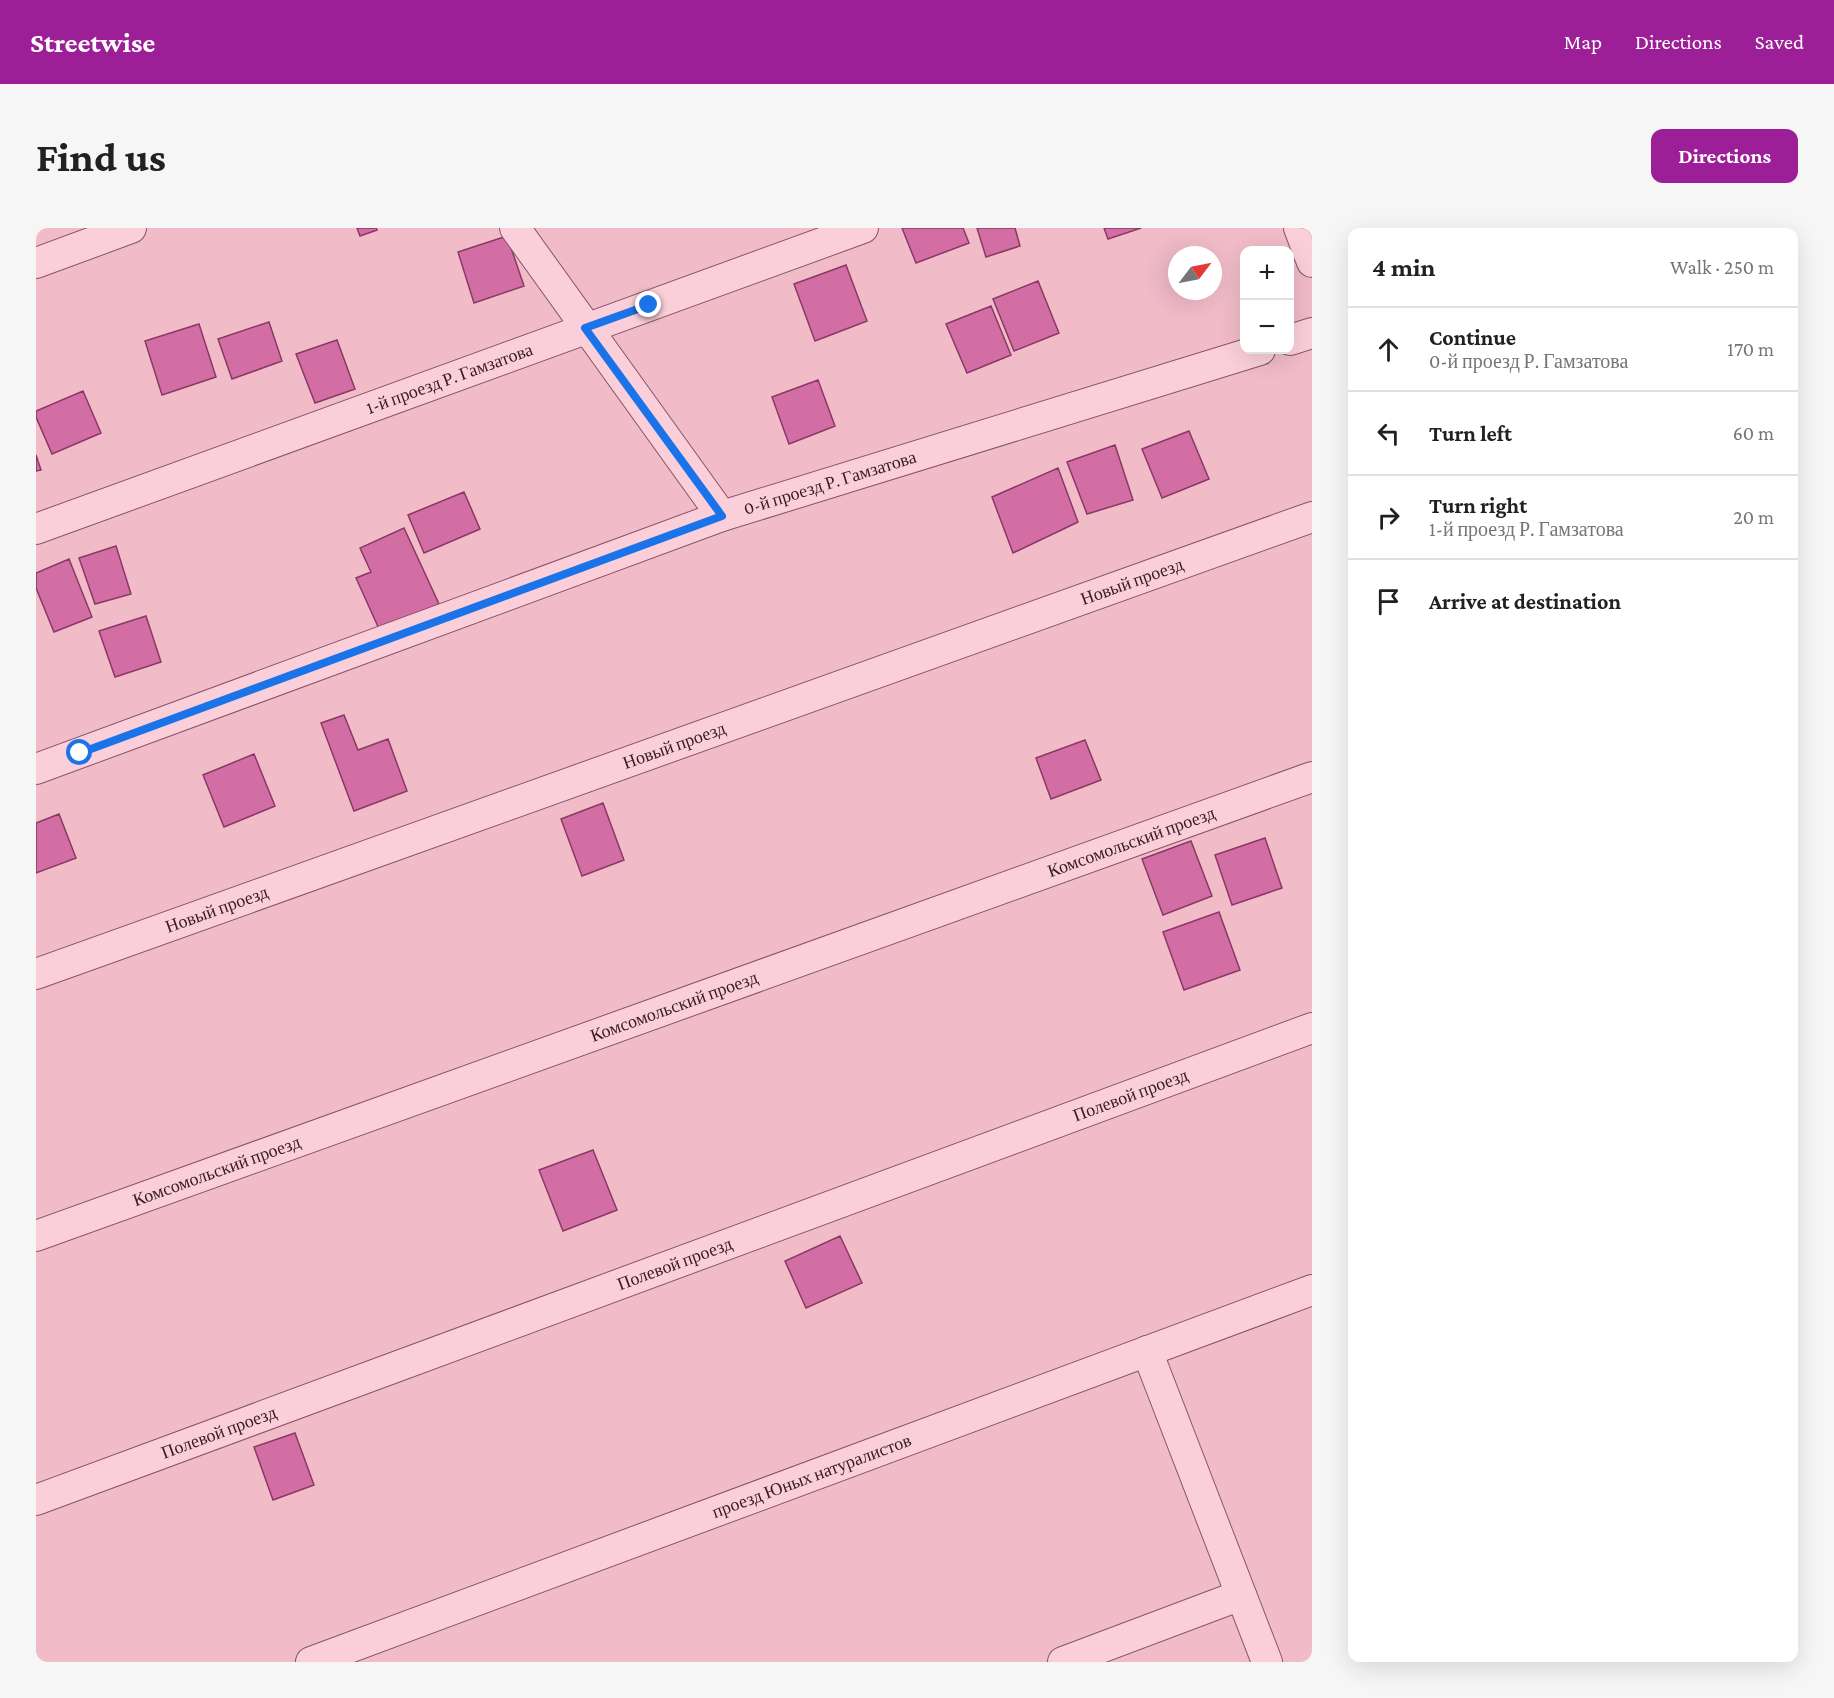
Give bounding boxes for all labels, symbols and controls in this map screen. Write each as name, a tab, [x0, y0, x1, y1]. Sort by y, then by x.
text: Streetwise	[30, 27, 155, 58]
text: Map	[1564, 30, 1602, 54]
text: Directions	[1635, 30, 1722, 54]
text: Saved	[1755, 30, 1804, 54]
button: Directions	[1651, 129, 1798, 183]
text: Find us	[36, 133, 166, 180]
north arrow	[1168, 246, 1222, 300]
map controls	[1240, 246, 1294, 354]
button: +	[1240, 246, 1294, 300]
text: 4 min	[1372, 253, 1436, 282]
text: Walk · 250 m	[1670, 256, 1774, 278]
route end	[635, 291, 661, 317]
button: −	[1240, 300, 1294, 354]
text: Continue	[1429, 325, 1516, 350]
icon: ahead	[1372, 333, 1405, 366]
text: 170 m	[1727, 338, 1774, 360]
street label: 1-й проезд Р. Гамзатова	[364, 339, 535, 418]
text: 0-й проезд Р. Гамзатова	[1429, 350, 1628, 372]
icon: left	[1372, 417, 1405, 450]
text: Turn left	[1429, 421, 1512, 446]
text: 60 m	[1733, 422, 1774, 444]
street label: 0-й проезд Р. Гамзатова	[741, 447, 919, 519]
text: Turn right	[1429, 493, 1527, 518]
icon: right	[1372, 501, 1405, 534]
text: 20 m	[1733, 506, 1774, 528]
text: 1-й проезд Р. Гамзатова	[1429, 518, 1624, 540]
street label: Новый проезд	[1078, 554, 1186, 609]
icon: arrive	[1372, 585, 1405, 618]
text: Arrive at destination	[1429, 589, 1621, 614]
street label: Новый проезд	[620, 718, 728, 773]
route start	[66, 739, 92, 765]
street label: Комсомольский проезд	[1045, 803, 1218, 881]
street label: Новый проезд	[163, 882, 271, 937]
street label: Комсомольский проезд	[587, 967, 760, 1046]
street label: Полевой проезд	[1070, 1065, 1191, 1126]
street label: Комсомольский проезд	[130, 1132, 303, 1210]
street label: Полевой проезд	[614, 1233, 735, 1294]
street label: Полевой проезд	[159, 1402, 279, 1463]
street label: проезд Юных натуралистов	[709, 1430, 914, 1522]

